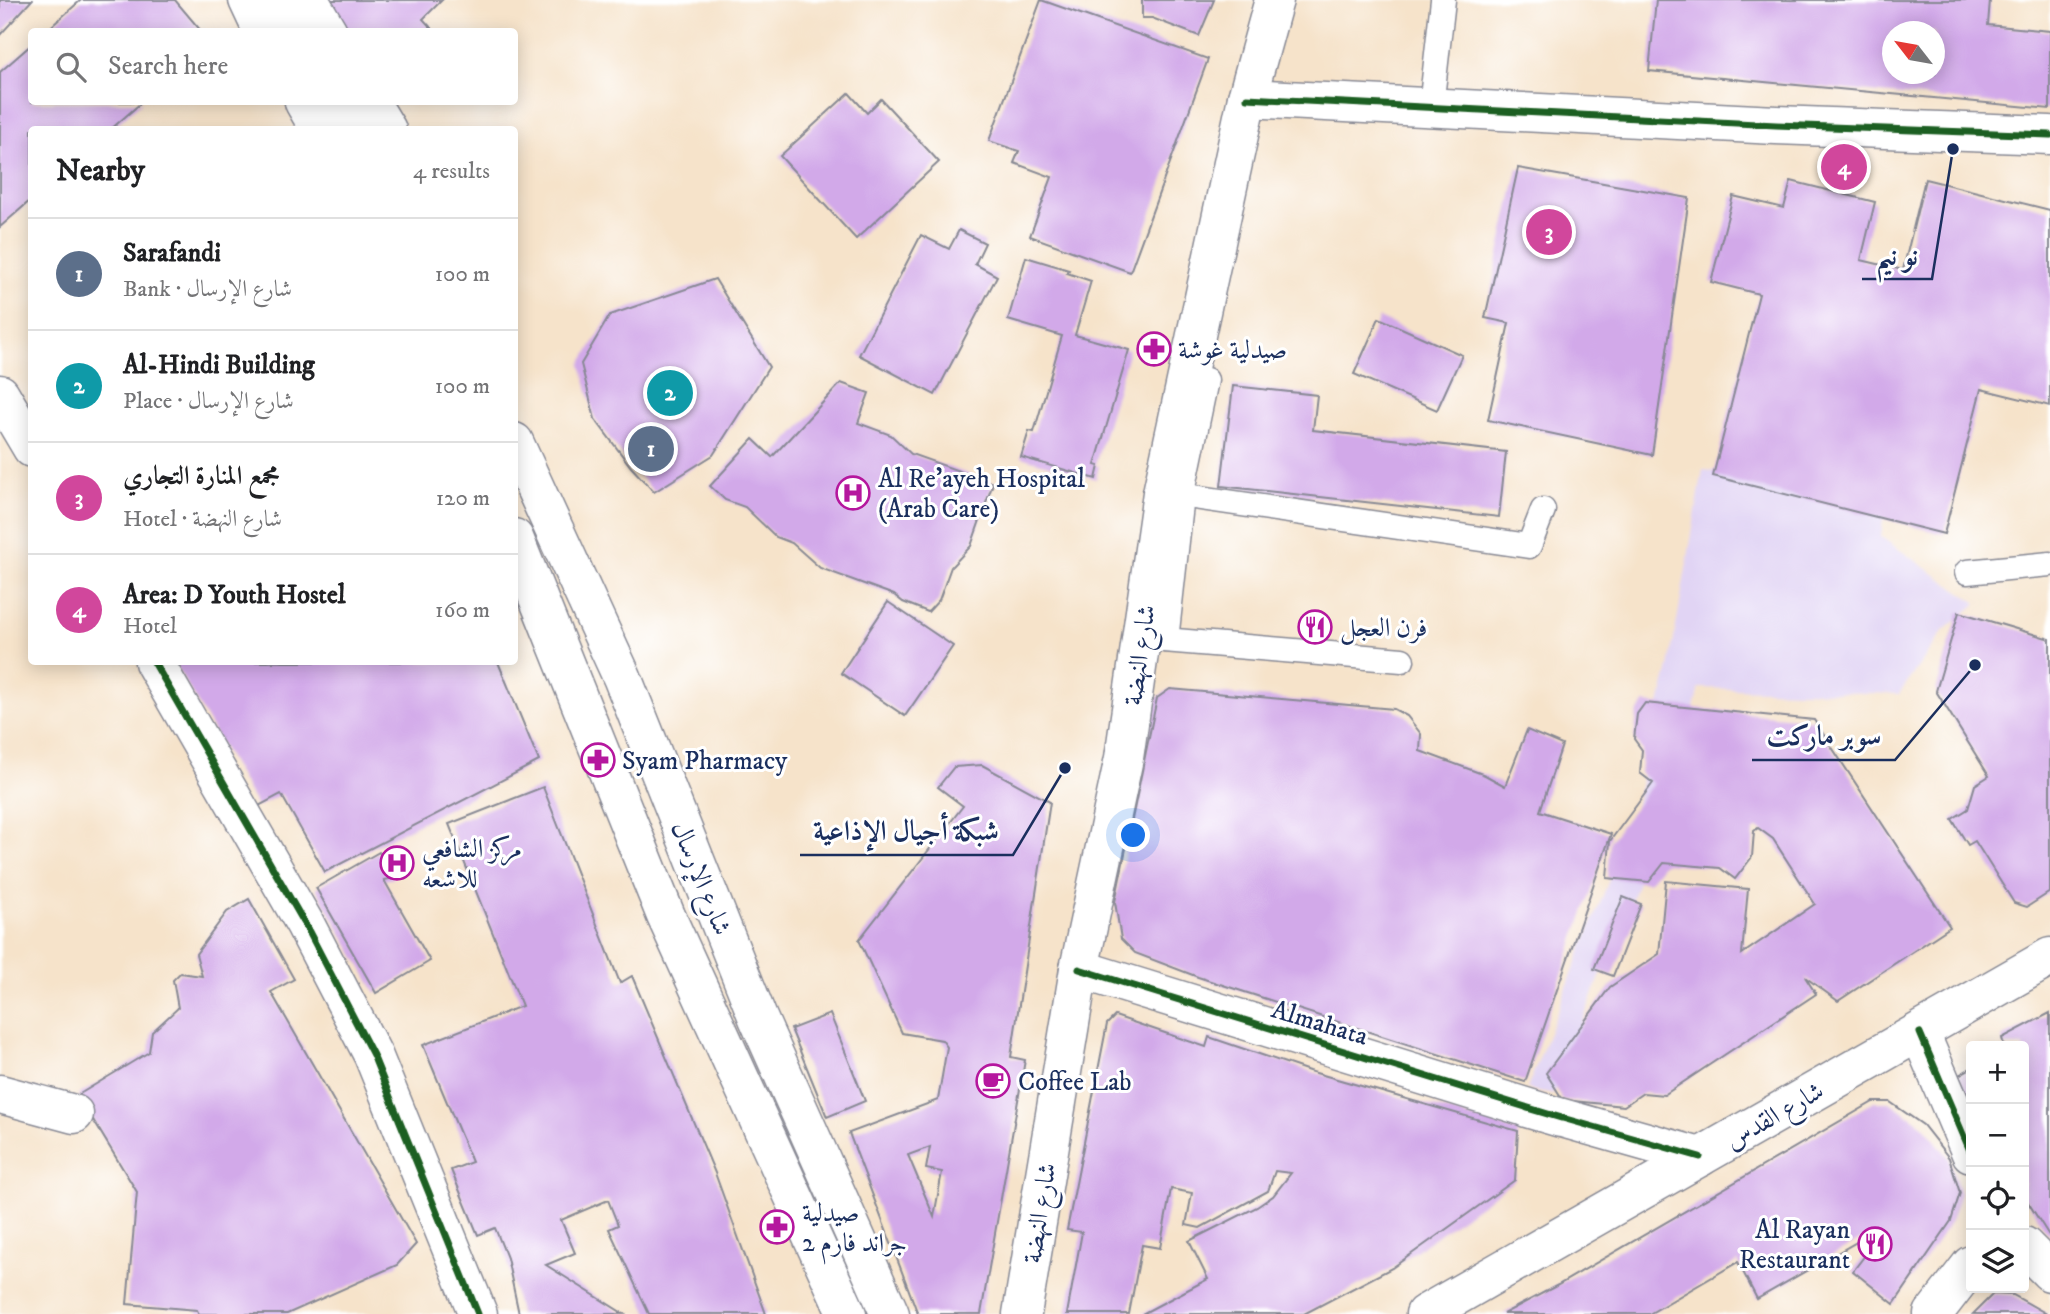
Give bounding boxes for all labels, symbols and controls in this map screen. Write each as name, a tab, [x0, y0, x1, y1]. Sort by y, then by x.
north arrow	[1882, 21, 1945, 84]
search box	[28, 28, 518, 105]
icon: search	[52, 48, 90, 86]
text: Search here	[108, 50, 228, 83]
pin: 4	[1821, 141, 1867, 193]
text: Nearby	[56, 153, 145, 190]
text: 4 results	[413, 157, 490, 186]
pin: 3	[1526, 206, 1572, 258]
callout: نو نيم	[1862, 230, 1932, 279]
text: Sarafandi	[123, 237, 221, 270]
text: نو نيم	[1876, 239, 1918, 283]
text: 1	[75, 260, 83, 289]
text: 100 m	[435, 260, 490, 289]
text: Bank · شارع الإرسال	[123, 275, 292, 304]
pharmacy icon: صيدلية غوشة	[1135, 330, 1173, 368]
place label: صيدلية غوشة	[1178, 334, 1287, 367]
text: Al-Hindi Building	[123, 349, 315, 382]
pin: 2	[647, 367, 693, 419]
text: 2	[73, 372, 85, 401]
text: 100 m	[435, 372, 490, 401]
text: Place · شارع الإرسال	[123, 387, 294, 416]
pin: 1	[628, 423, 674, 475]
text: مجمع المنارة التجاري	[123, 460, 280, 493]
place label: Al Re'ayeh Hospital (Arab Care)	[878, 463, 1085, 526]
hospital icon: Al Re'ayeh Hospital (Arab Care)	[834, 474, 872, 512]
text: 3	[75, 484, 83, 513]
text: 120 m	[436, 484, 490, 513]
text: Hotel · شارع النهضة	[123, 505, 282, 534]
text: Area: D Youth Hostel	[123, 579, 345, 612]
text: 4	[72, 596, 86, 625]
text: 160 m	[435, 596, 490, 625]
street label: شارع النهضة	[1117, 603, 1168, 708]
restaurant icon: فرن العجل	[1296, 608, 1334, 646]
text: Hotel	[123, 612, 177, 641]
place label: فرن العجل	[1340, 612, 1427, 645]
callout: سوبر ماركت	[1752, 711, 1895, 760]
text: سوبر ماركت	[1767, 719, 1881, 754]
pharmacy icon: Syam Pharmacy	[579, 741, 617, 779]
place label: Syam Pharmacy	[622, 745, 788, 778]
callout: شبكة أجيال الإذاعية	[800, 806, 1013, 855]
text: شبكة أجيال الإذاعية	[813, 811, 999, 852]
street label: شارع الإرسال	[659, 817, 738, 942]
your location	[1116, 818, 1150, 852]
place label: مركز الشافعي للاشعه	[422, 833, 522, 896]
hospital icon: مركز الشافعي للاشعه	[378, 844, 416, 882]
street label: Almahata	[1267, 993, 1372, 1054]
map controls	[1966, 1041, 2029, 1293]
button: +	[1966, 1041, 2029, 1104]
cafe icon: Coffee Lab	[974, 1062, 1012, 1100]
place label: Coffee Lab	[1018, 1066, 1131, 1099]
street label: شارع القدس	[1719, 1075, 1832, 1161]
button: −	[1966, 1104, 2029, 1167]
street label: شارع النهضة	[1016, 1161, 1069, 1267]
button: locate	[1966, 1167, 2029, 1230]
place label: صيدلية جراند فارم 2	[802, 1197, 907, 1265]
pharmacy icon: صيدلية جراند فارم 2	[758, 1208, 796, 1246]
place label: Al Rayan Restaurant	[1739, 1214, 1850, 1277]
restaurant icon: Al Rayan Restaurant	[1856, 1225, 1894, 1263]
button: layers	[1966, 1230, 2029, 1293]

